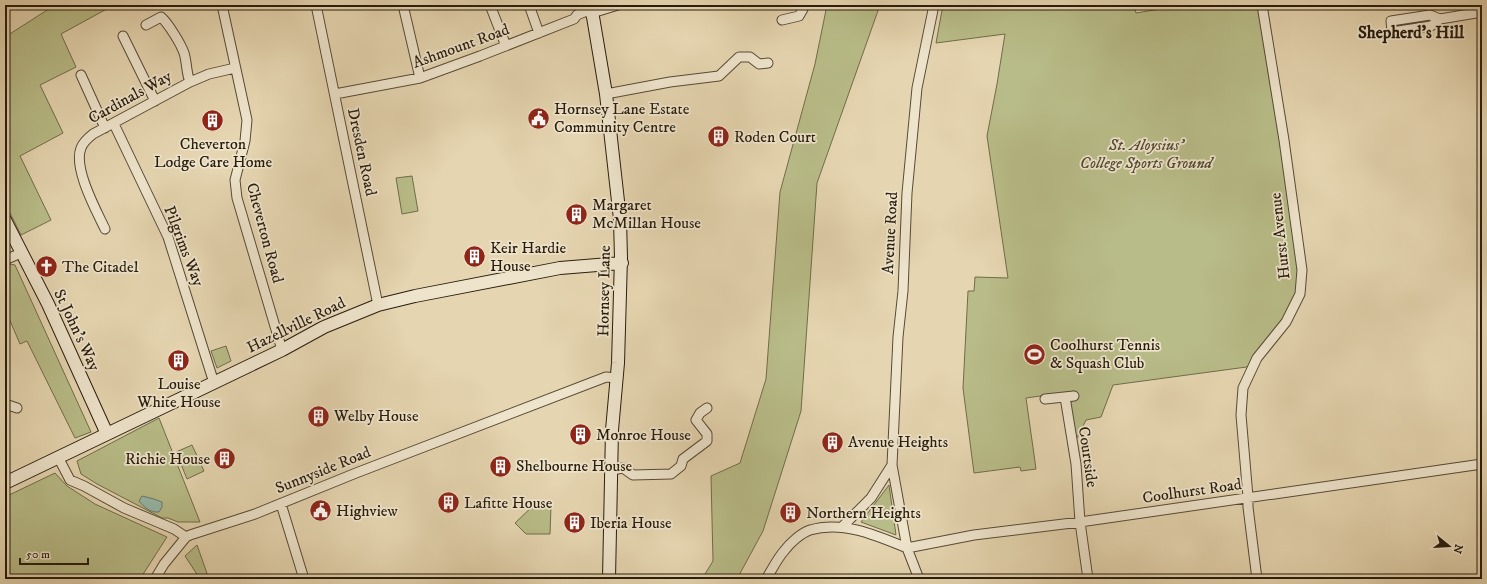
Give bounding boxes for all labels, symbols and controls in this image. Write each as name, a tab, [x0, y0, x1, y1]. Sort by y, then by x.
street label: Ashmount Road	[410, 19, 512, 73]
district label: Shepherd's Hill	[1358, 22, 1465, 44]
street label: Cardinals Way	[85, 66, 176, 128]
place label: Hornsey Lane Estate Community Centre	[554, 99, 690, 137]
public building icon: Hornsey Lane Estate Community Centre	[525, 105, 551, 131]
street label: Dresden Road	[343, 106, 381, 198]
building icon: Cheverton Lodge Care Home	[200, 107, 226, 133]
building icon: Roden Court	[705, 124, 731, 150]
place label: Roden Court	[734, 127, 816, 147]
place label: Cheverton Lodge Care Home	[154, 134, 272, 172]
park label: St. Aloysius' College Sports Ground	[1080, 135, 1215, 173]
street label: Cheverton Road	[242, 181, 288, 285]
street label: Avenue Road	[878, 191, 902, 275]
street label: Hurst Avenue	[1265, 191, 1294, 280]
place label: Margaret McMillan House	[592, 195, 701, 233]
building icon: Margaret McMillan House	[564, 201, 590, 227]
street label: Pilgrims Way	[159, 203, 209, 290]
place label: Keir Hardie House	[490, 238, 566, 276]
building icon: Keir Hardie House	[462, 244, 488, 270]
street label: Hornsey Lane	[593, 245, 615, 337]
church icon: The Citadel	[33, 254, 59, 280]
place label: The Citadel	[62, 257, 139, 277]
street label: St John's Way	[49, 286, 105, 374]
street label: Hazellville Road	[243, 293, 349, 357]
place label: Coolhurst Tennis & Squash Club	[1050, 335, 1160, 373]
sports icon: Coolhurst Tennis & Squash Club	[1021, 341, 1047, 367]
building icon: Louise White House	[166, 347, 192, 373]
place label: Louise White House	[136, 374, 221, 412]
building icon: Welby House	[306, 403, 332, 429]
place label: Welby House	[333, 406, 419, 426]
building icon: Monroe House	[567, 422, 593, 448]
place label: Monroe House	[596, 425, 691, 445]
street label: Courtside	[1074, 425, 1102, 489]
building icon: Avenue Heights	[819, 429, 845, 455]
place label: Avenue Heights	[848, 432, 948, 452]
street label: Sunnyside Road	[272, 442, 374, 498]
building icon: Richie House	[212, 446, 238, 472]
place label: Richie House	[125, 449, 210, 469]
building icon: Shelbourne House	[487, 453, 513, 479]
place label: Shelbourne House	[516, 456, 633, 476]
street label: Coolhurst Road	[1141, 474, 1243, 508]
building icon: Lafitte House	[435, 490, 461, 516]
place label: Lafitte House	[464, 493, 553, 513]
public building icon: Highview	[307, 498, 333, 524]
building icon: Northern Heights	[777, 500, 803, 526]
place label: Highview	[336, 501, 398, 521]
place label: Northern Heights	[806, 503, 921, 523]
building icon: Iberia House	[561, 510, 587, 536]
place label: Iberia House	[590, 513, 672, 533]
north arrow	[1429, 526, 1469, 566]
scale bar	[20, 540, 88, 566]
text: N	[1450, 542, 1466, 555]
text: 50 m	[26, 547, 50, 562]

